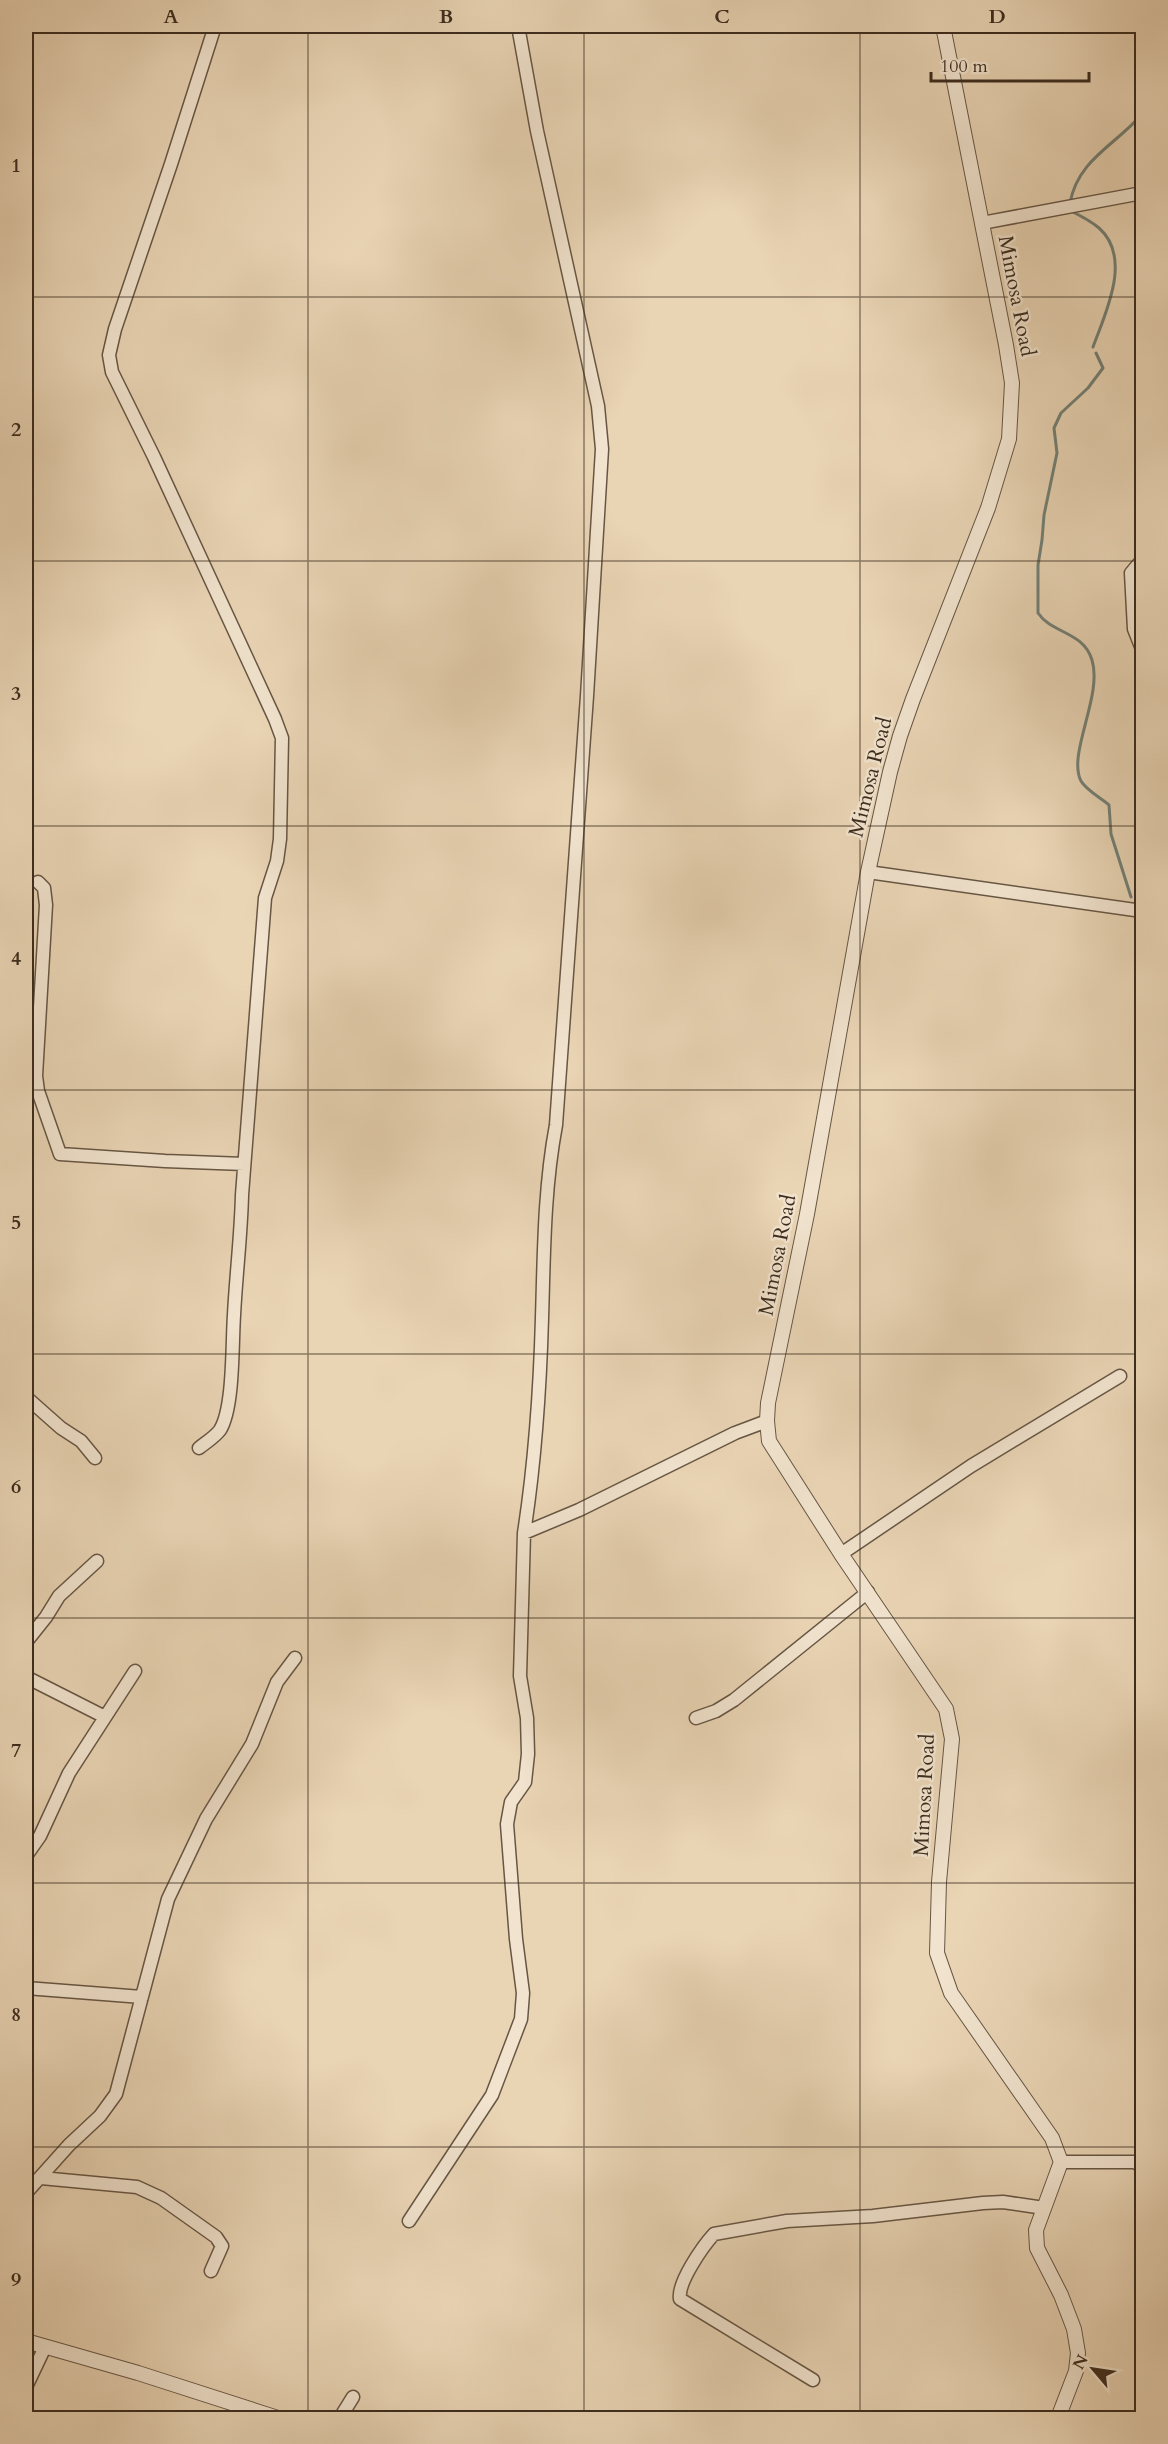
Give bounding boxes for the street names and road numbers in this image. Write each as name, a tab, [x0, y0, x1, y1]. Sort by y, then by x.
street label: Mimosa Road	[991, 233, 1042, 359]
street label: Mimosa Road	[842, 714, 899, 840]
street label: Mimosa Road	[752, 1192, 803, 1318]
street label: Mimosa Road	[907, 1733, 942, 1857]

